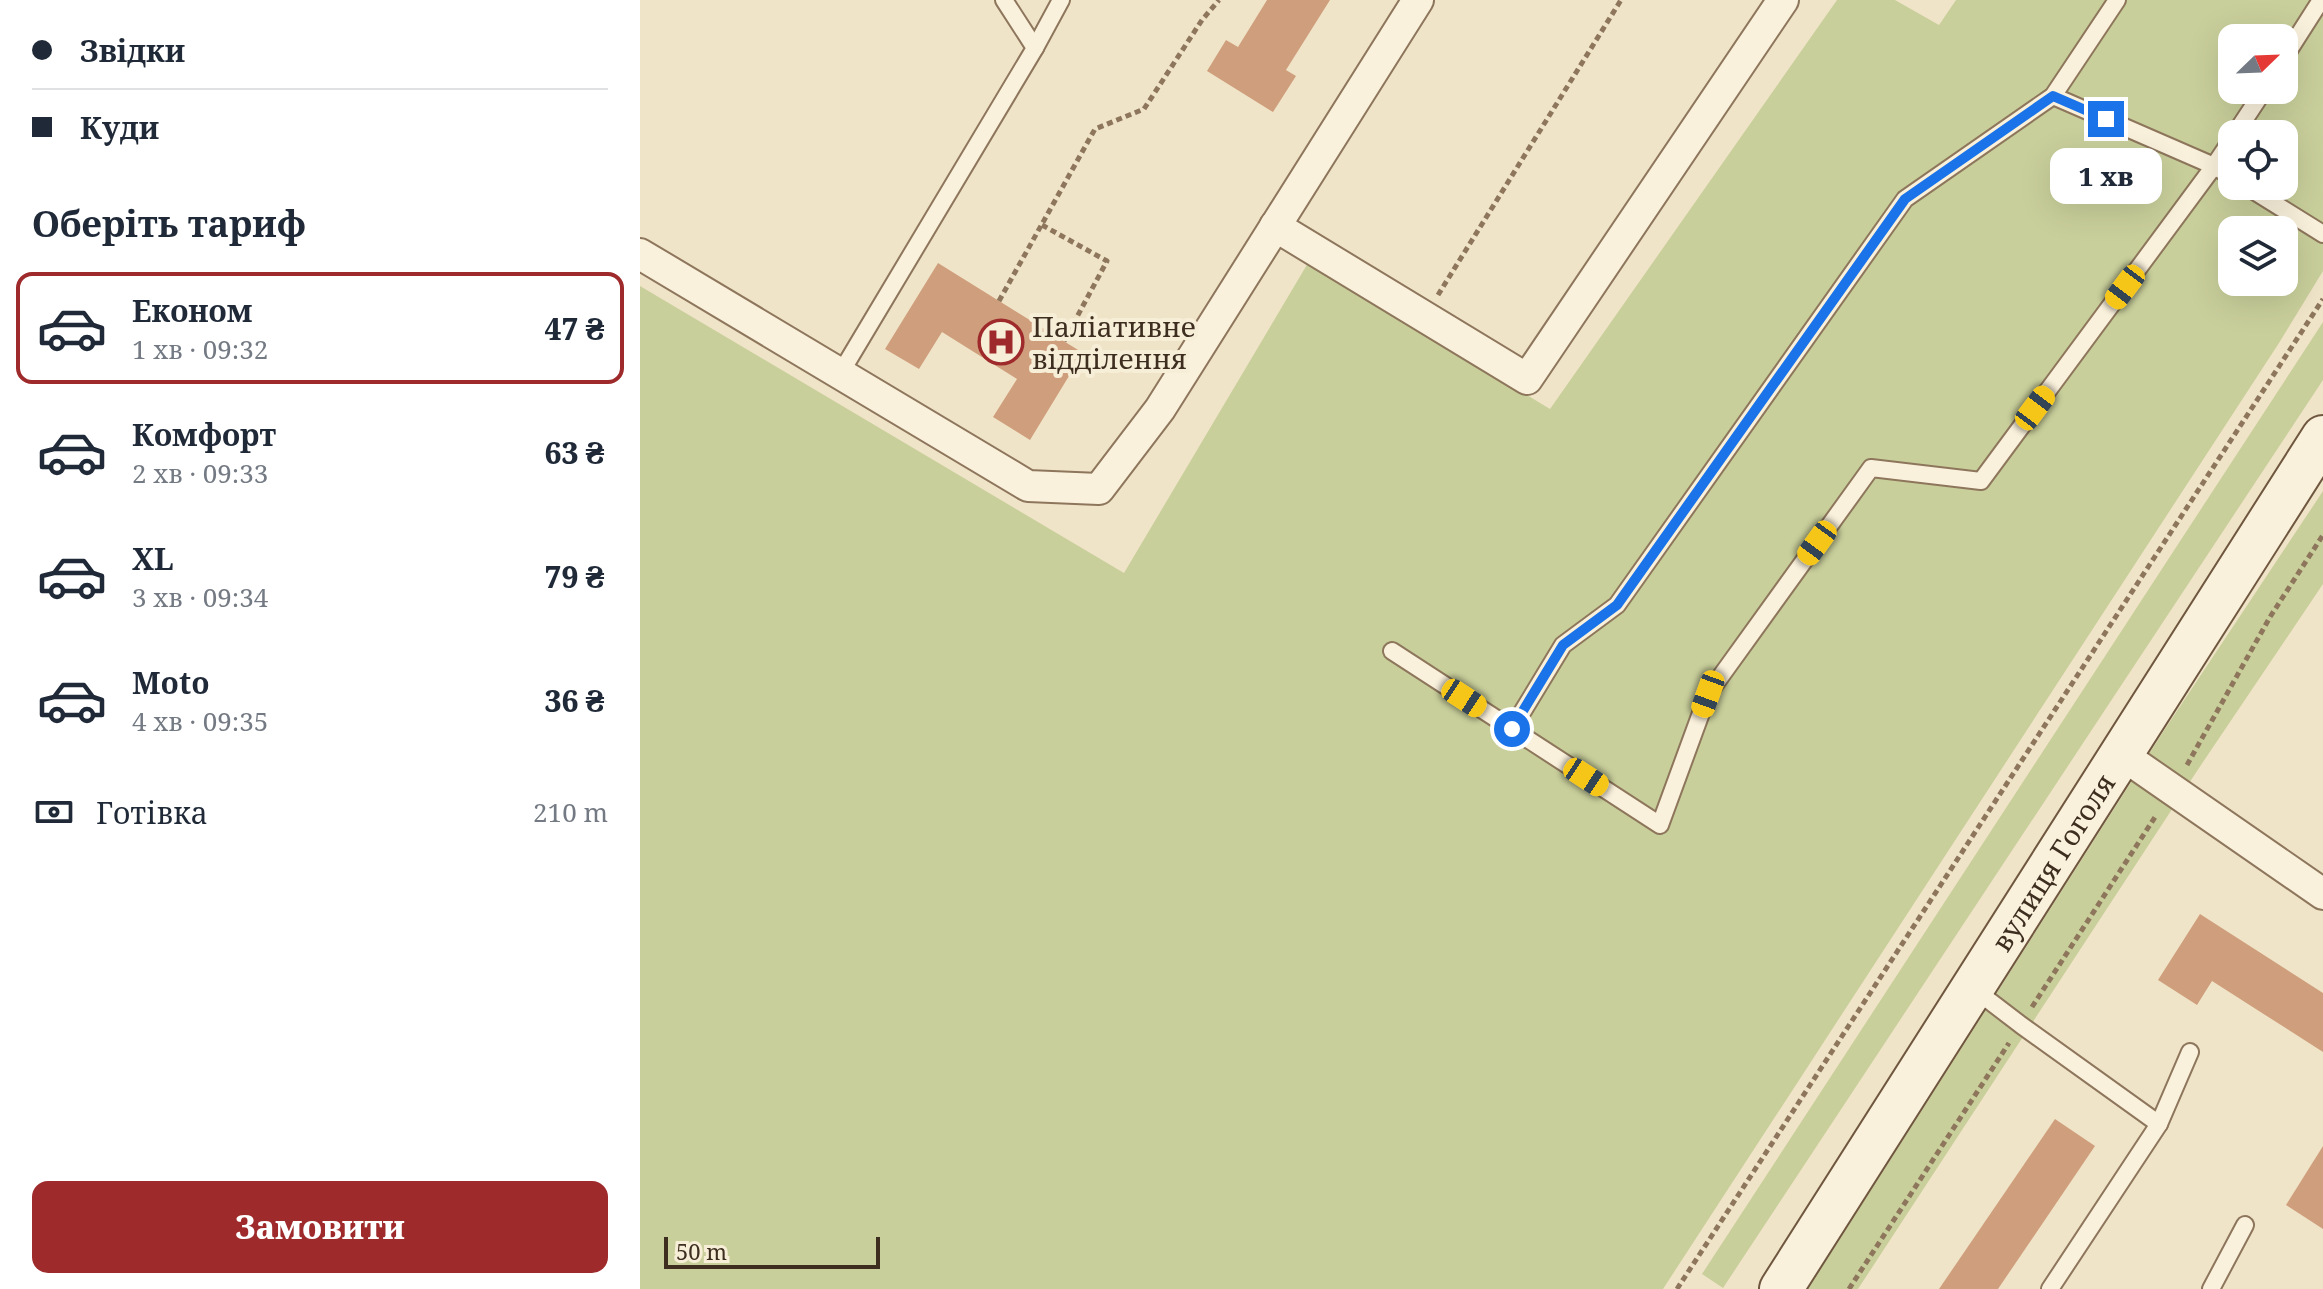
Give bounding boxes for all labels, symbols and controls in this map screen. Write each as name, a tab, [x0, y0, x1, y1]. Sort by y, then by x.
north arrow	[2218, 24, 2298, 104]
map controls	[2218, 24, 2298, 296]
text: Звідки	[80, 30, 185, 71]
route end	[2088, 101, 2124, 137]
text: Куди	[80, 107, 159, 148]
button: locate	[2218, 120, 2298, 200]
callout: 1 хв	[2050, 147, 2162, 203]
text: 1 хв	[2079, 158, 2133, 194]
text: Оберіть тариф	[32, 199, 306, 248]
button: layers	[2218, 216, 2298, 296]
car	[2101, 261, 2149, 313]
text: Економ	[132, 290, 252, 331]
icon: car	[36, 292, 108, 364]
place label: Паліативне відділення	[1032, 307, 1196, 377]
text: 47 ₴	[544, 308, 604, 349]
hospital icon: Паліативне відділення	[977, 318, 1025, 366]
text: 1 хв · 09:32	[132, 331, 268, 367]
car	[2011, 382, 2059, 434]
text: Комфорт	[132, 414, 276, 455]
icon: car	[36, 416, 108, 488]
text: 63 ₴	[544, 432, 604, 473]
text: 2 хв · 09:33	[132, 455, 268, 491]
car	[1793, 517, 1841, 569]
text: XL	[132, 538, 174, 579]
icon: car	[36, 540, 108, 612]
text: 79 ₴	[544, 556, 604, 597]
text: 3 хв · 09:34	[132, 579, 268, 615]
text: Moto	[132, 662, 210, 703]
icon: car	[36, 664, 108, 736]
car	[1689, 667, 1727, 721]
car	[1437, 675, 1491, 721]
text: 36 ₴	[544, 680, 604, 721]
text: 4 хв · 09:35	[132, 703, 268, 739]
route start	[1494, 711, 1530, 747]
car	[1559, 754, 1613, 800]
street label: вулиця Гоголя	[1982, 766, 2123, 958]
icon: cash	[32, 790, 76, 834]
text: Готівка	[96, 792, 208, 833]
text: 210 m	[533, 794, 608, 830]
button: Замовити	[32, 1181, 608, 1273]
scale bar	[664, 1233, 880, 1269]
text: 50 m	[676, 1236, 727, 1266]

